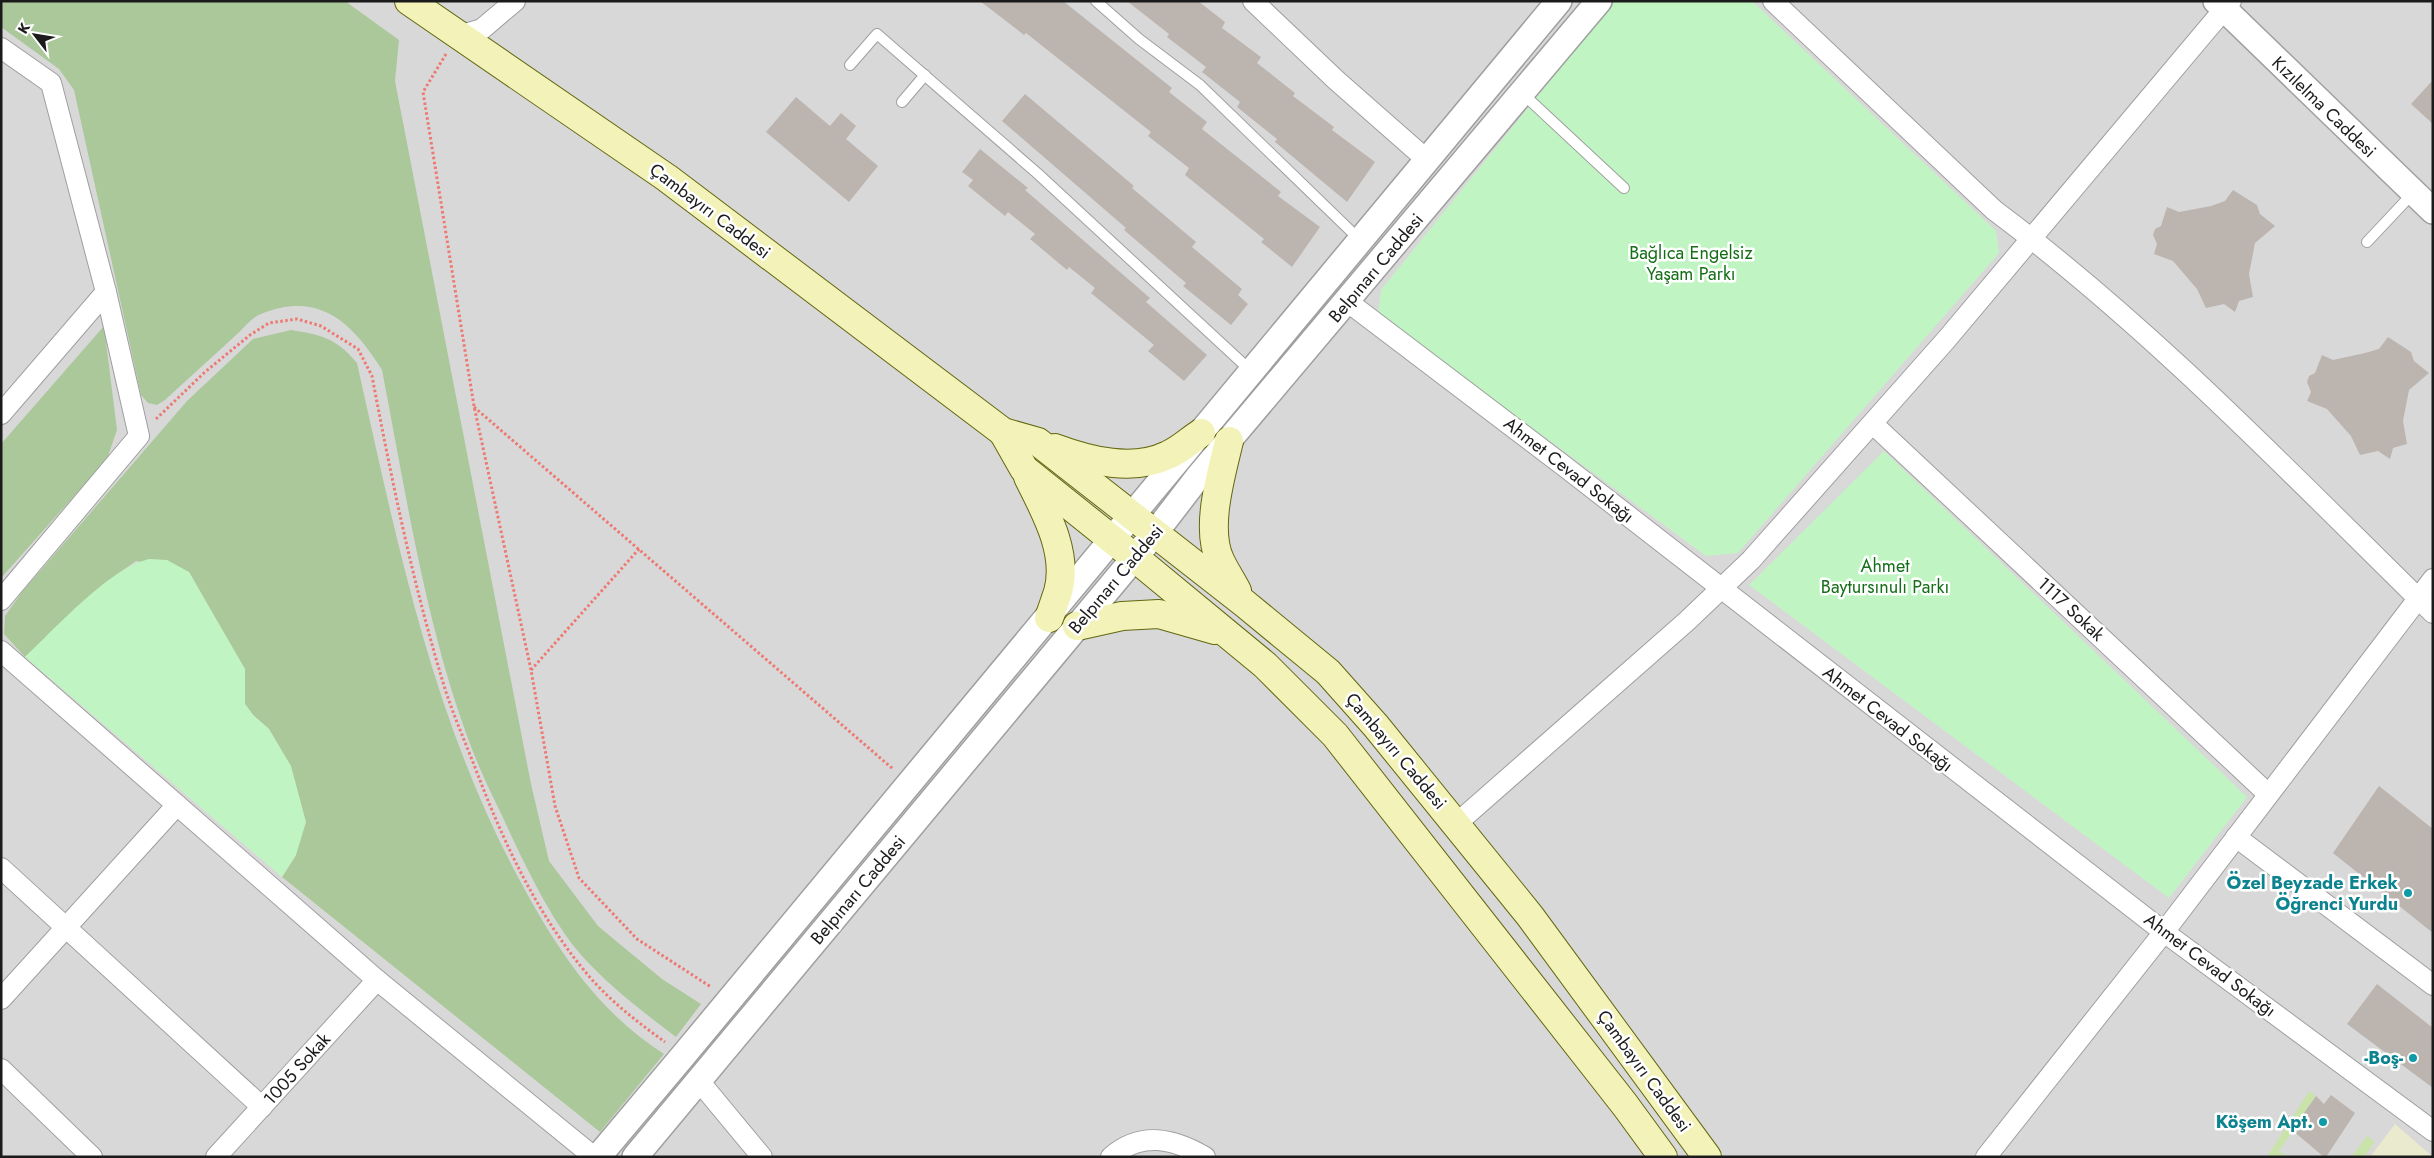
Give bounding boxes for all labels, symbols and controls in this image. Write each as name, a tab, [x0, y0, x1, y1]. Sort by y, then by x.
north arrow	[10, 10, 60, 60]
text: K	[13, 19, 35, 38]
street label: Kızılelma Caddesi	[2266, 50, 2382, 164]
street label: Çambayırı Caddesi	[644, 157, 776, 265]
street label: Belpınarı Caddesi	[1323, 208, 1429, 328]
park label: Bağlıca Engelsiz Yaşam Parkı	[1629, 240, 1754, 287]
street label: Ahmet Cevad Sokağı	[1498, 411, 1640, 529]
street label: Belpınarı Caddesi	[1063, 519, 1169, 639]
park label: Ahmet Baytursınulı Parkı	[1821, 553, 1949, 600]
street label: 1117 Sokak	[2032, 571, 2110, 647]
street label: Ahmet Cevad Sokağı	[1817, 660, 1959, 778]
street label: Çambayırı Caddesi	[1339, 687, 1453, 815]
street label: Belpınarı Caddesi	[805, 830, 911, 950]
place label: Özel Beyzade Erkek Öğrenci Yurdu	[2227, 870, 2399, 917]
marker: Özel Beyzade Erkek Öğrenci Yurdu	[2402, 887, 2414, 899]
street label: Ahmet Cevad Sokağı	[2139, 907, 2281, 1023]
street label: Çambayırı Caddesi	[1591, 1005, 1697, 1137]
street label: 1005 Sokak	[257, 1027, 337, 1111]
place label: -Boş-	[2364, 1045, 2403, 1071]
marker: -Boş-	[2407, 1052, 2419, 1064]
place label: Köşem Apt.	[2216, 1109, 2313, 1135]
marker: Köşem Apt.	[2317, 1116, 2329, 1128]

